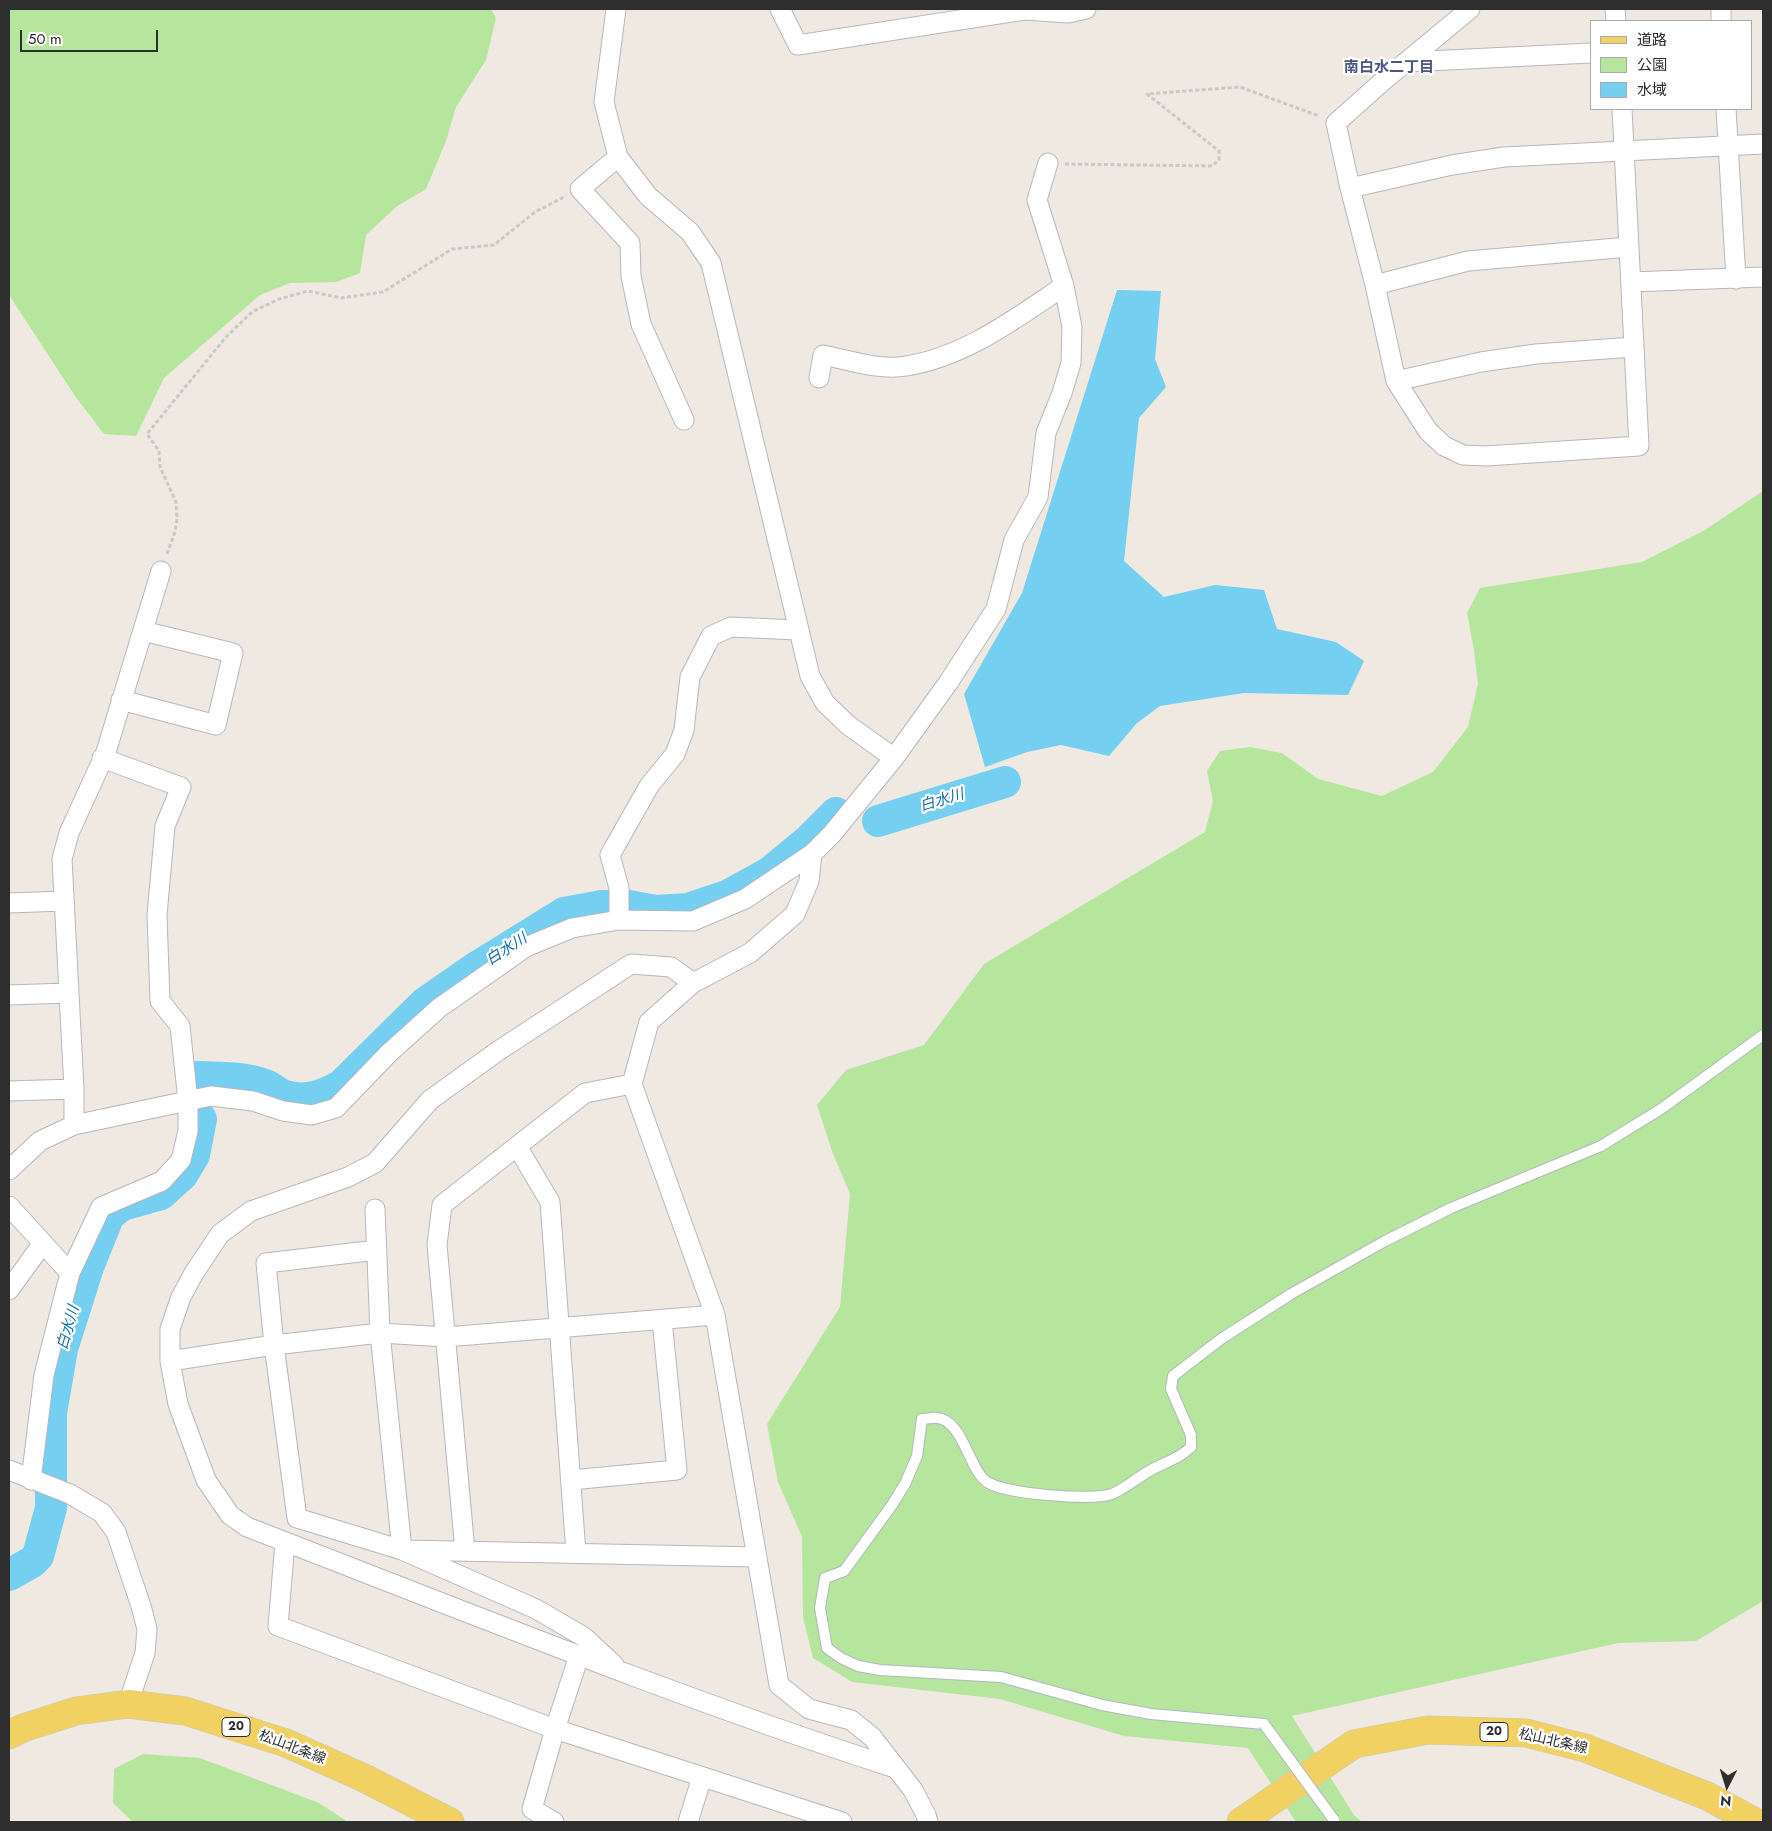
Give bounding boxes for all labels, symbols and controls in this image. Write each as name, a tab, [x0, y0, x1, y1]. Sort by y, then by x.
scale bar	[22, 20, 160, 52]
legend	[1590, 20, 1752, 110]
text: 50 m	[28, 28, 62, 50]
text: 道路	[1637, 29, 1667, 51]
text: 公園	[1637, 54, 1667, 76]
district label: 南白水二丁目	[1344, 59, 1434, 77]
text: 水域	[1637, 79, 1667, 101]
water label: 白水川	[918, 786, 966, 816]
water label: 白水川	[483, 930, 531, 970]
water label: 白水川	[54, 1304, 84, 1352]
road number: 20	[222, 1718, 250, 1736]
road number: 20	[1480, 1722, 1508, 1741]
street label: 松山北条線	[1517, 1726, 1589, 1758]
street label: 松山北条線	[256, 1728, 328, 1768]
north arrow	[1702, 1761, 1752, 1811]
text: N	[1719, 1790, 1732, 1811]

